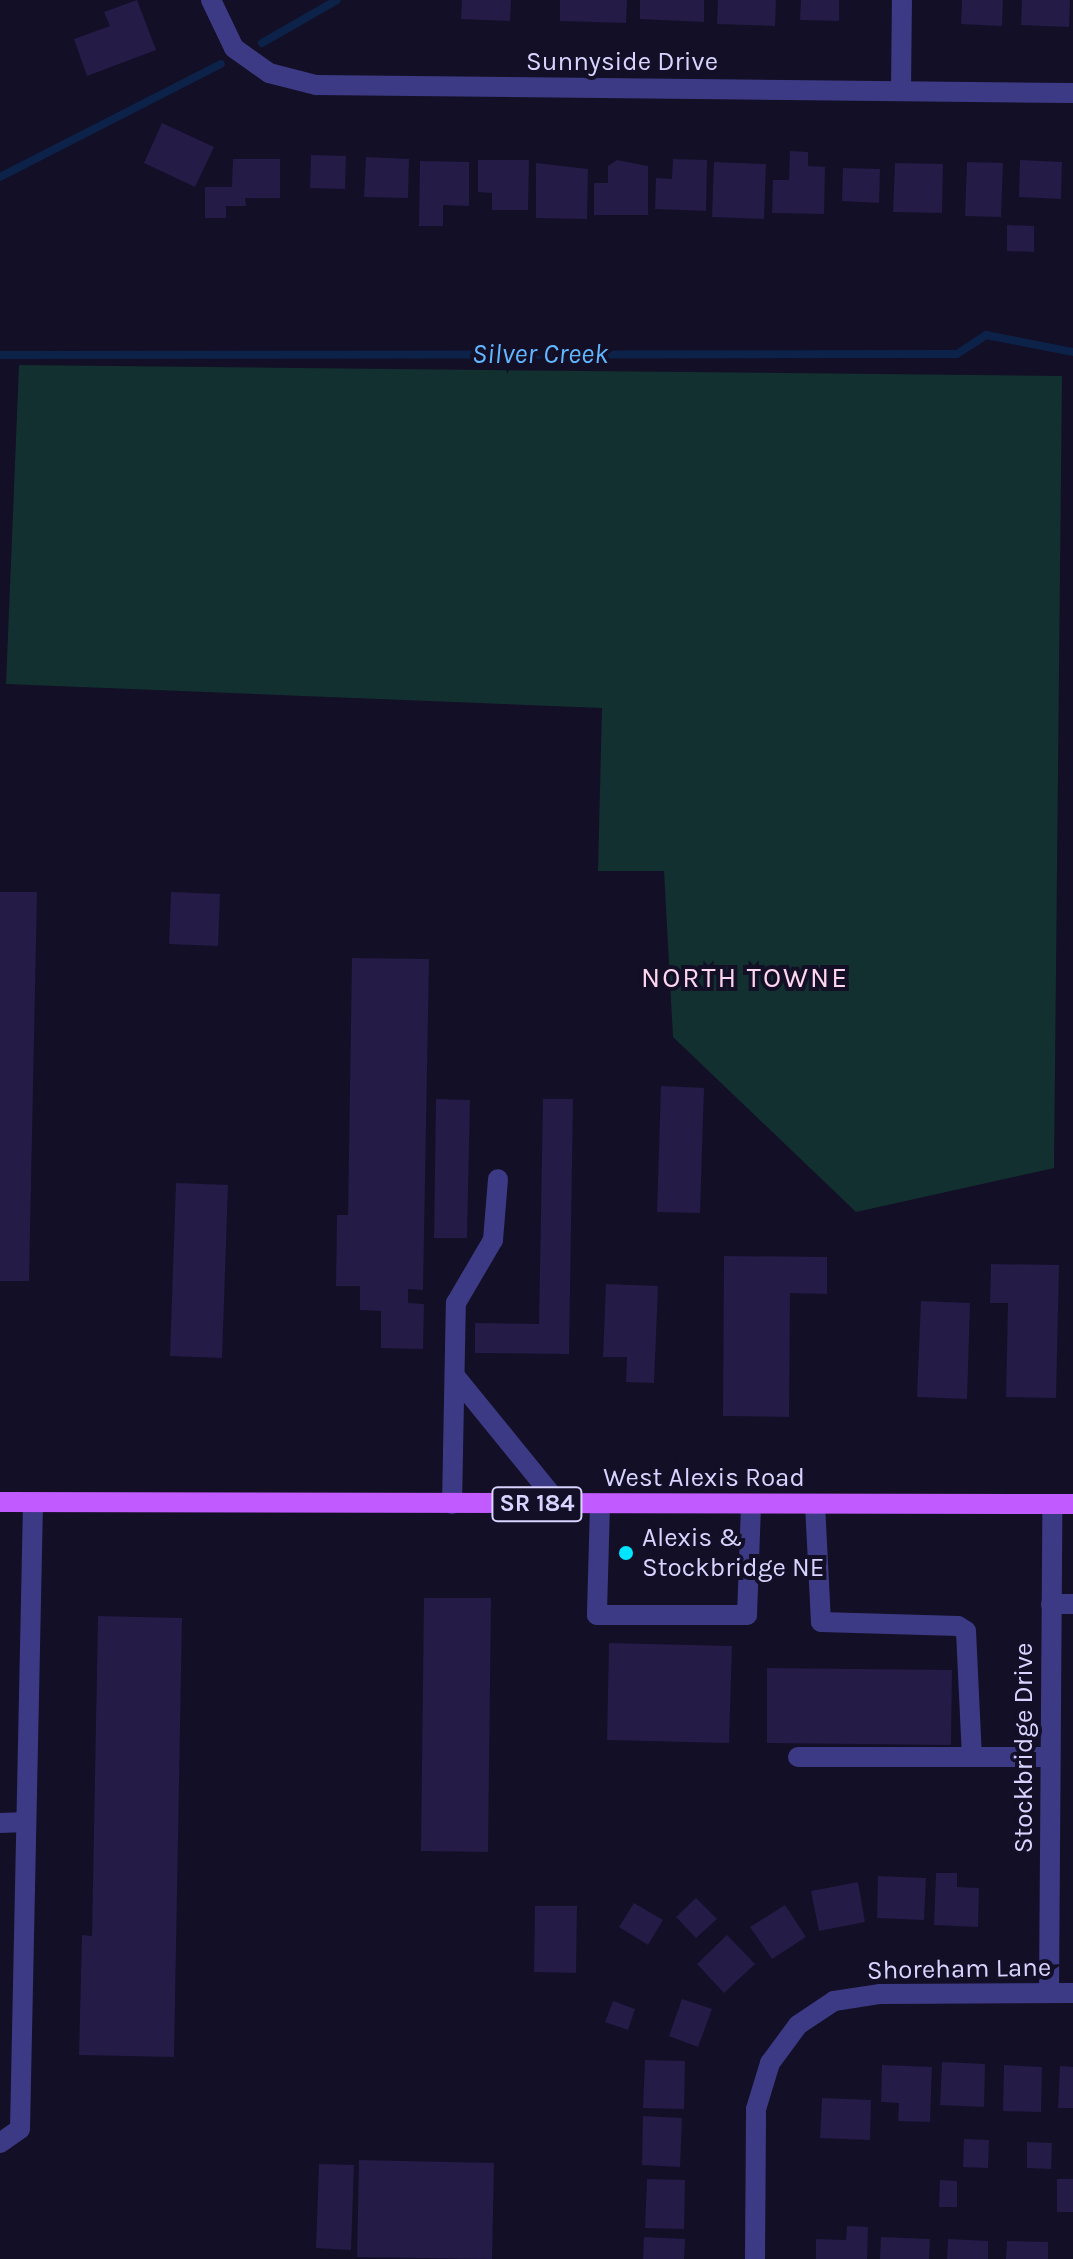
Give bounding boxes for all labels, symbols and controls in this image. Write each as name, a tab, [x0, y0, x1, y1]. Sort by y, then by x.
street label: Sunnyside Drive	[526, 46, 718, 78]
water label: Silver Creek	[472, 337, 608, 371]
district label: NORTH TOWNE	[641, 961, 849, 995]
street label: West Alexis Road	[603, 1462, 805, 1494]
road number: SR 184	[491, 1484, 583, 1524]
place label: Alexis & Stockbridge NE	[642, 1522, 824, 1584]
marker: Alexis & Stockbridge NE	[617, 1544, 635, 1562]
street label: Stockbridge Drive	[1008, 1643, 1040, 1853]
street label: Shoreham Lane	[867, 1952, 1051, 1986]

